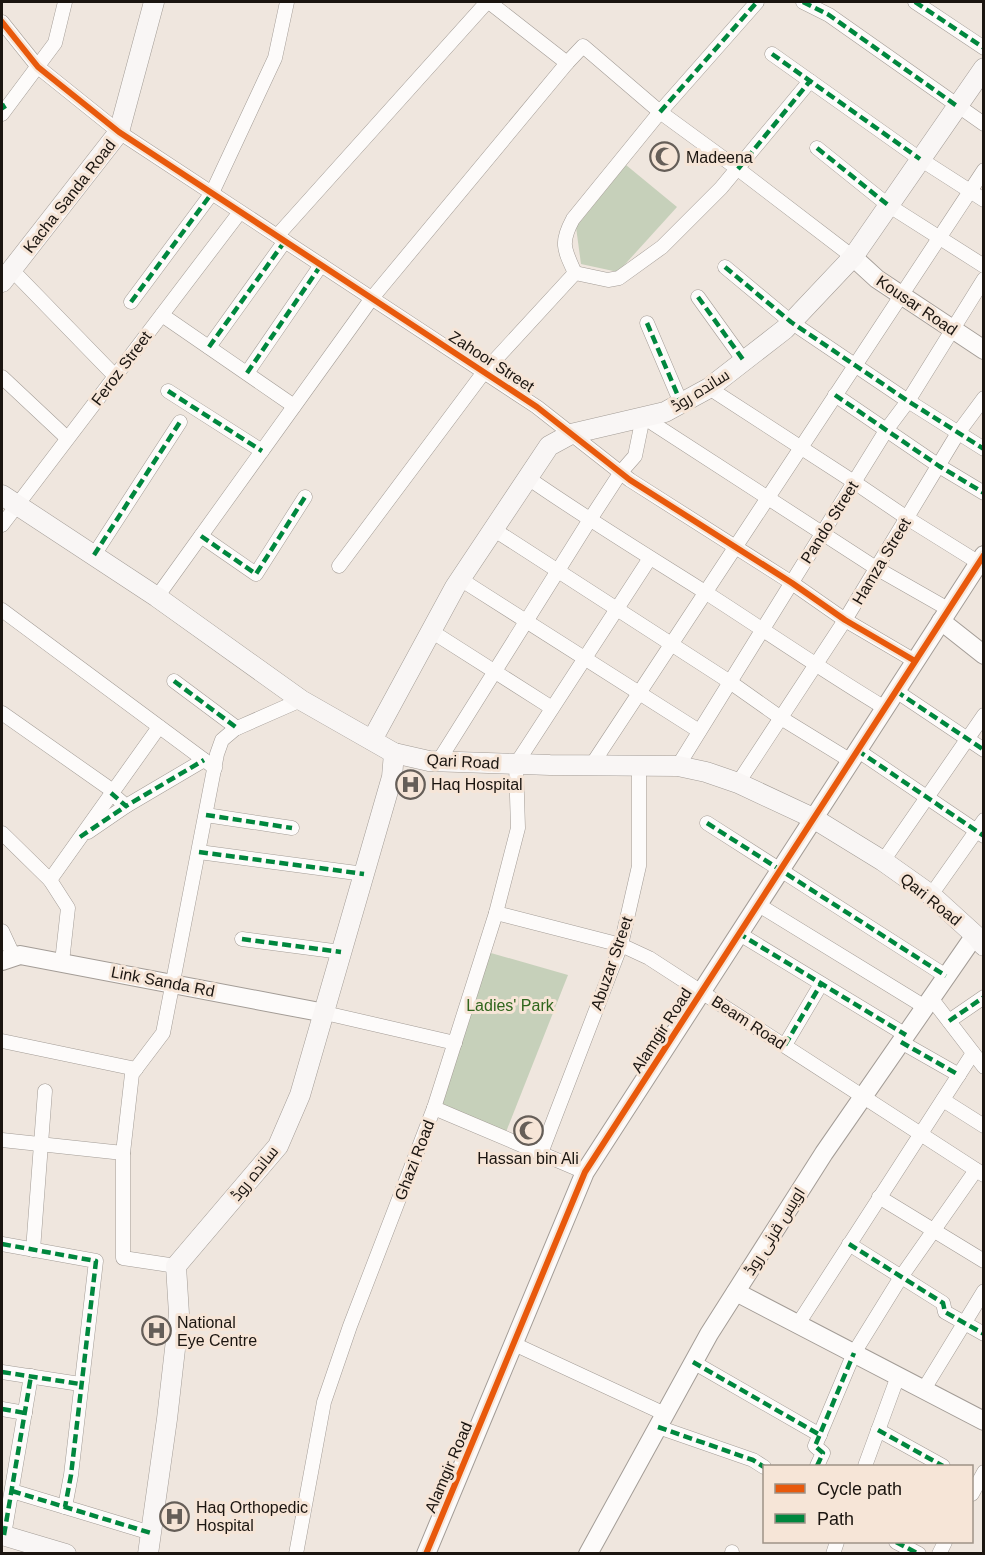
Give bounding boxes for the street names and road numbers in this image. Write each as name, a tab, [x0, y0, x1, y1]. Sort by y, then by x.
street label: Kacha Sanda Road	[20, 136, 119, 256]
street label: Kousar Road	[873, 272, 960, 339]
street label: Feroz Street	[88, 328, 155, 409]
street label: Zahoor Street	[446, 328, 538, 395]
street label: ساندہ روڈ	[668, 366, 733, 416]
street label: Pando Street	[797, 478, 862, 566]
street label: Hamza Street	[849, 514, 914, 608]
street label: Qari Road	[426, 751, 500, 772]
street label: Qari Road	[897, 870, 964, 929]
street label: Abuzar Street	[588, 914, 636, 1012]
street label: Link Sanda Rd	[110, 963, 216, 1000]
street label: Alamgir Road	[628, 985, 695, 1076]
street label: Beam Road	[709, 992, 789, 1053]
street label: Ghazi Road	[391, 1118, 438, 1203]
street label: ساندہ روڈ	[227, 1143, 282, 1205]
street label: اویس قرنی روڈ	[741, 1184, 810, 1279]
street label: Alamgir Road	[422, 1419, 475, 1515]

